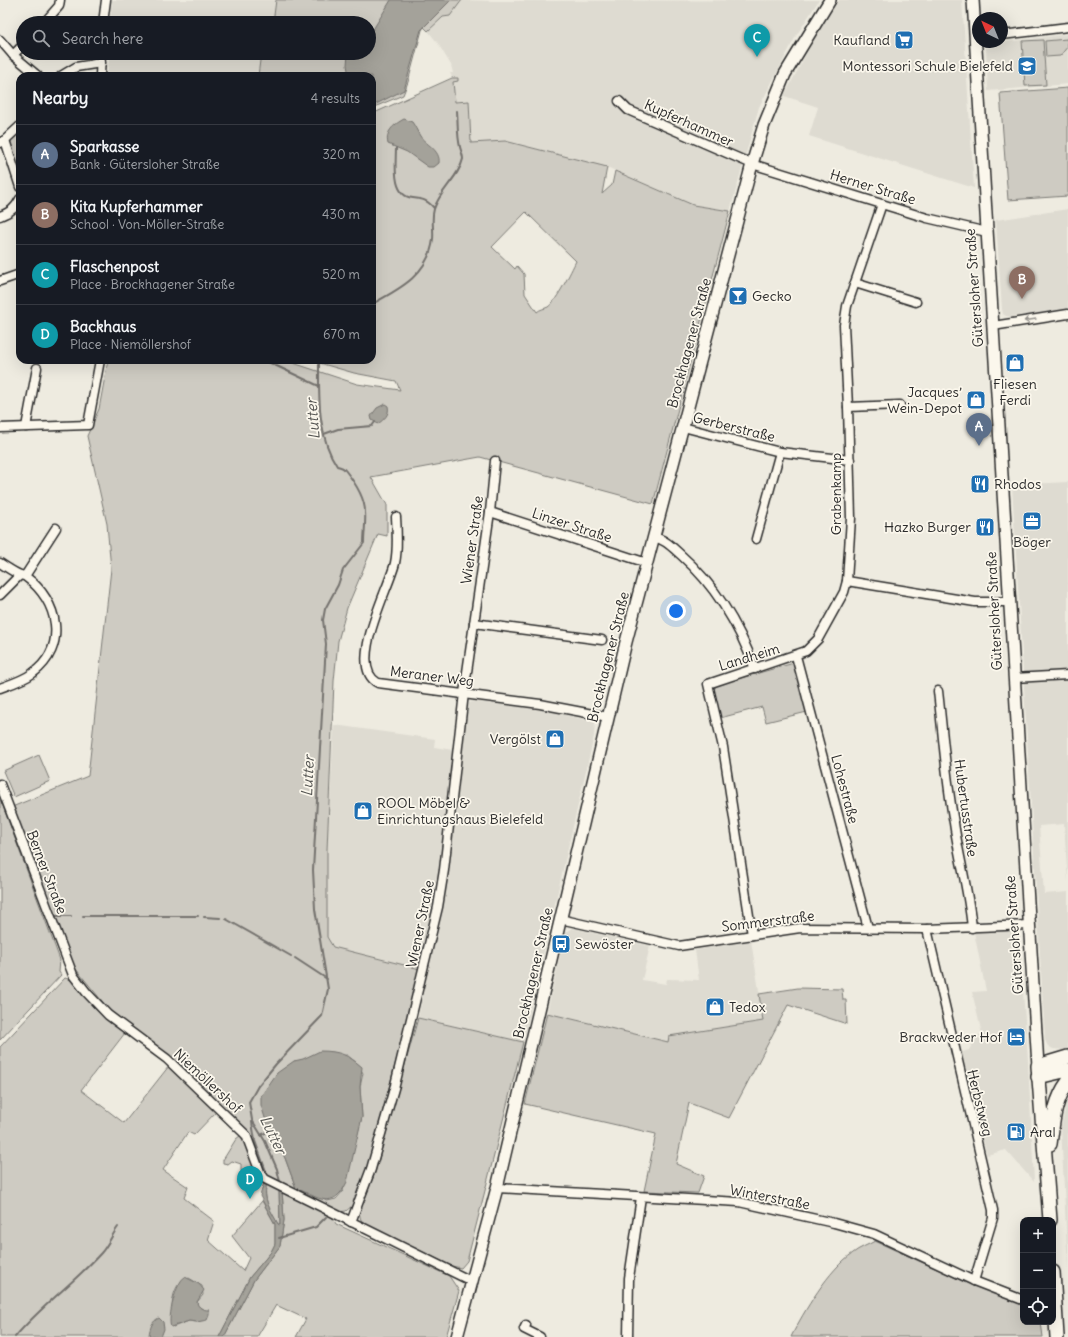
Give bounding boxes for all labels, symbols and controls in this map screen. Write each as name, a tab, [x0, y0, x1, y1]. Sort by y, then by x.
north arrow	[972, 12, 1008, 48]
search box	[16, 16, 376, 60]
pin: C	[744, 24, 770, 57]
icon: search	[30, 27, 52, 49]
text: Search here	[62, 29, 143, 48]
supermarket icon: Kaufland	[893, 29, 915, 51]
place label: Kaufland	[833, 31, 890, 49]
school or university icon: Montessori Schule Bielefeld	[1016, 55, 1038, 77]
place label: Montessori Schule Bielefeld	[842, 57, 1013, 75]
text: Nearby	[32, 87, 88, 109]
text: 4 results	[311, 90, 360, 107]
street label: Kupferhammer	[642, 95, 737, 151]
text: Sparkasse	[70, 137, 139, 156]
text: A	[41, 146, 49, 163]
text: 320 m	[322, 146, 360, 163]
text: Bank · Gütersloher Straße	[70, 156, 220, 173]
street label: Herner Straße	[828, 165, 918, 209]
text: Kita Kupferhammer	[70, 197, 203, 216]
text: B	[41, 206, 49, 223]
text: 430 m	[322, 206, 360, 223]
text: School · Von-Möller-Straße	[70, 216, 224, 233]
street label: Gütersloher Straße	[961, 228, 987, 348]
text: Flaschenpost	[70, 257, 159, 276]
text: C	[41, 266, 49, 283]
text: 520 m	[322, 266, 360, 283]
pin: B	[1009, 266, 1035, 299]
text: Place · Brockhagener Straße	[70, 276, 235, 293]
street label: Brockhagener Straße	[663, 276, 715, 410]
bar icon: Gecko	[727, 285, 749, 307]
place label: Gecko	[752, 287, 792, 305]
one-way arrow	[1024, 316, 1037, 324]
text: Backhaus	[70, 317, 136, 336]
text: D	[40, 326, 50, 343]
text: 670 m	[323, 326, 360, 343]
text: Place · Niemöllershof	[70, 336, 191, 353]
shop icon: Fliesen Ferdi	[1004, 352, 1026, 374]
place label: Fliesen Ferdi	[993, 375, 1037, 409]
place label: Jacques’ Wein-Depot	[887, 383, 962, 417]
shop icon: Jacques’ Wein-Depot	[965, 389, 987, 411]
water label: Lutter	[301, 396, 324, 440]
street label: Gerberstraße	[691, 408, 777, 446]
pin: A	[966, 413, 992, 446]
street label: Grabenkamp	[827, 453, 845, 535]
restaurant icon: Rhodos	[969, 473, 991, 495]
place label: Rhodos	[994, 475, 1041, 493]
street label: Wiener Straße	[457, 495, 487, 585]
street label: Linzer Straße	[530, 504, 614, 546]
office icon: Böger	[1021, 510, 1043, 532]
restaurant icon: Hazko Burger	[974, 516, 996, 538]
place label: Hazko Burger	[884, 518, 971, 536]
place label: Böger	[1013, 533, 1051, 551]
street label: Gütersloher Straße	[982, 551, 1006, 671]
street label: Brockhagener Straße	[583, 590, 633, 724]
your location	[666, 601, 686, 621]
street label: Landheim	[716, 639, 782, 675]
street label: Meraner Weg	[389, 662, 475, 690]
shop icon: Vergölst	[544, 728, 566, 750]
place label: Vergölst	[490, 730, 541, 748]
water label: Lutter	[297, 753, 318, 797]
street label: Lohestraße	[827, 753, 863, 825]
street label: Hubertusstraße	[950, 758, 982, 858]
place label: ROOL Möbel & Einrichtungshaus Bielefeld	[377, 794, 543, 828]
shop icon: ROOL Möbel & Einrichtungshaus Bielefeld	[352, 800, 374, 822]
street label: Berner Straße	[23, 828, 71, 916]
street label: Gütersloher Straße	[1001, 875, 1027, 995]
street label: Wiener Straße	[402, 879, 438, 969]
street label: Brockhagener Straße	[509, 906, 557, 1040]
street label: Sommerstraße	[721, 906, 815, 936]
bus stop icon: Sewöster	[550, 933, 572, 955]
place label: Sewöster	[575, 935, 634, 953]
shop icon: Tedox	[704, 996, 726, 1018]
place label: Tedox	[729, 998, 766, 1016]
hotel icon: Brackweder Hof	[1005, 1026, 1027, 1048]
place label: Brackweder Hof	[899, 1028, 1002, 1046]
street label: Niemöllershof	[170, 1045, 246, 1117]
street label: Herbstweg	[963, 1068, 997, 1138]
water label: Lutter	[256, 1112, 292, 1159]
fuel station icon: Aral	[1005, 1121, 1027, 1143]
place label: Aral	[1030, 1123, 1056, 1141]
pin: D	[237, 1166, 263, 1199]
street label: Winterstraße	[728, 1180, 812, 1214]
map controls	[1020, 1217, 1056, 1325]
button: +	[1020, 1217, 1056, 1253]
button: −	[1020, 1253, 1056, 1289]
button: locate	[1020, 1289, 1056, 1325]

